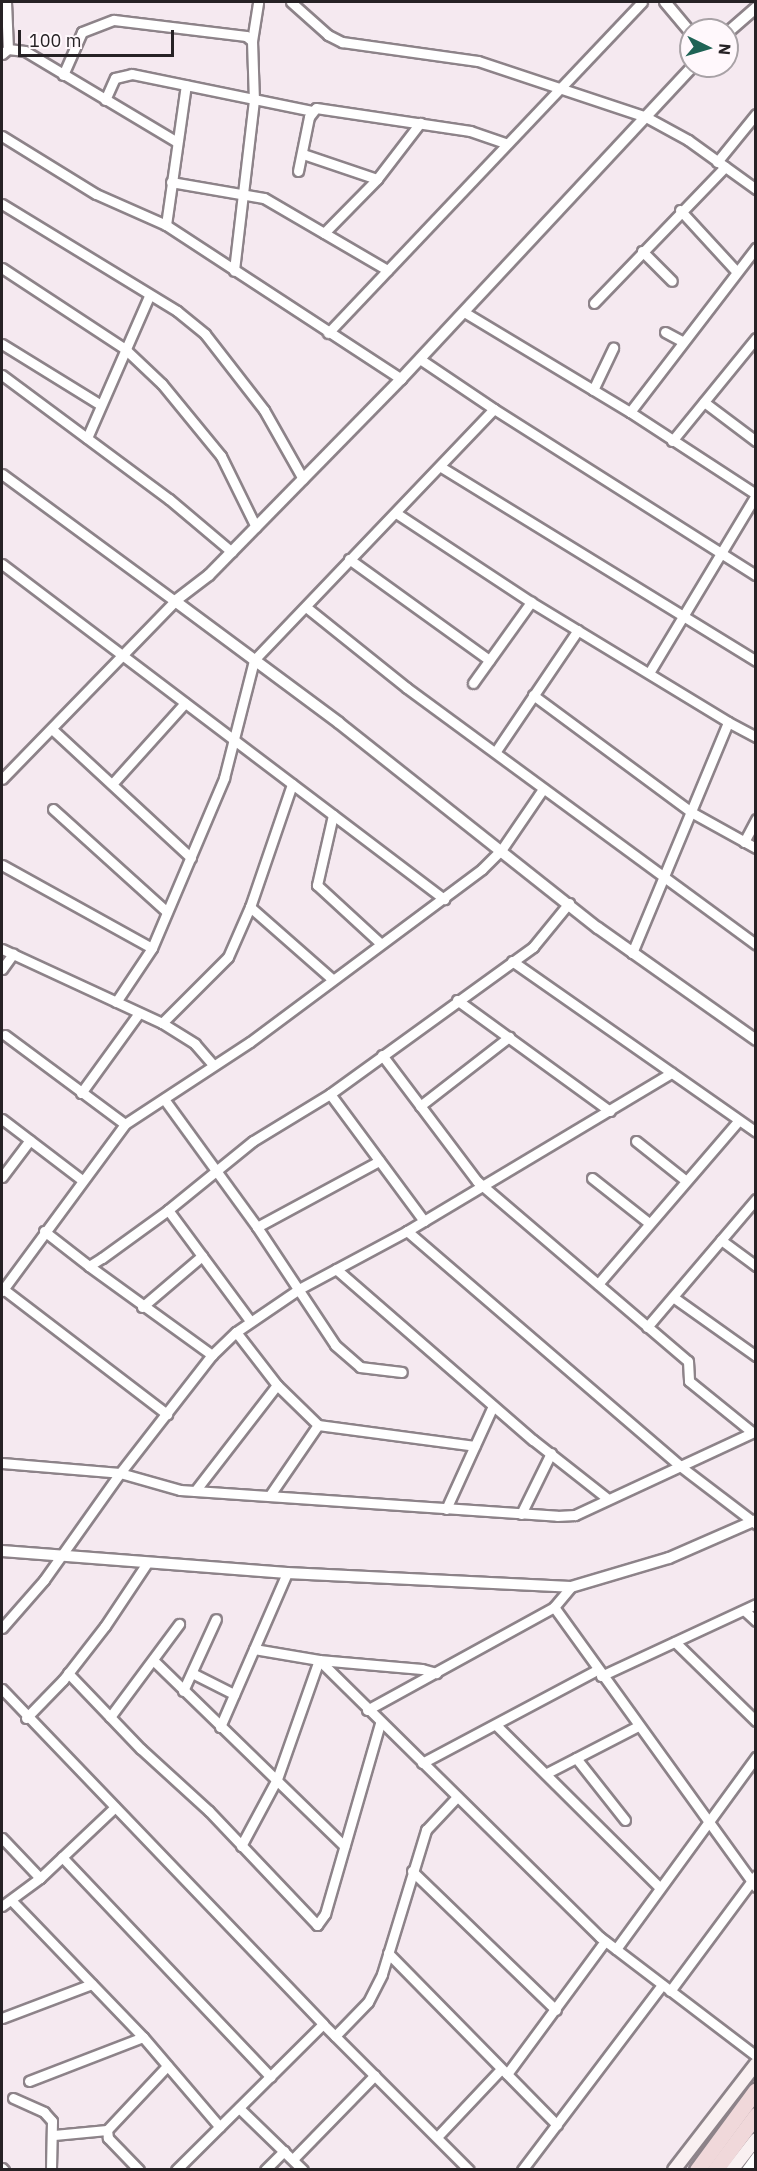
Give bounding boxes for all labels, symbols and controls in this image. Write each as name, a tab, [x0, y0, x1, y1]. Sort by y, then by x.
scale bar	[21, 18, 177, 56]
north arrow	[679, 18, 739, 78]
text: 100 m	[29, 29, 81, 52]
text: N	[714, 43, 735, 56]

